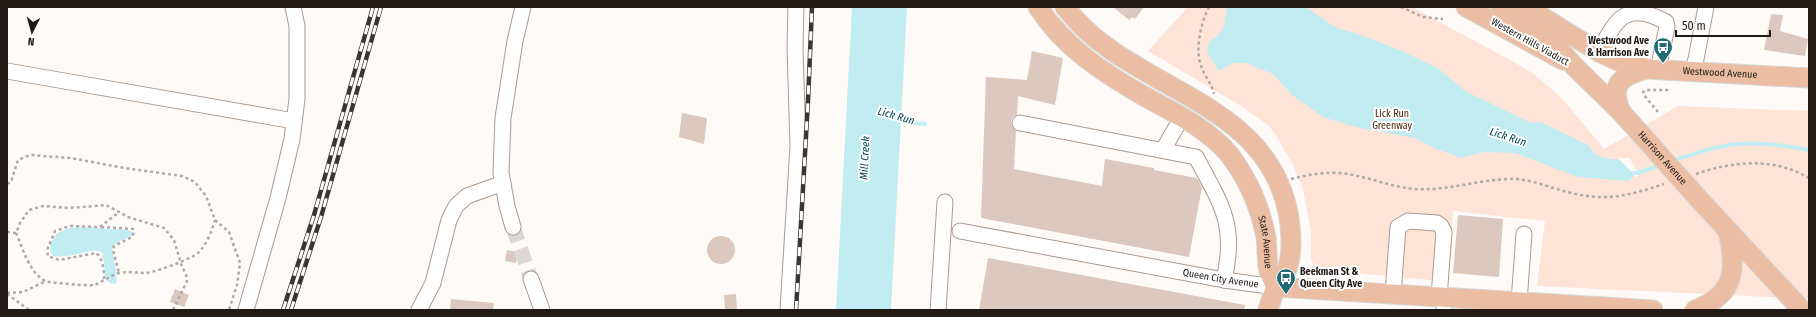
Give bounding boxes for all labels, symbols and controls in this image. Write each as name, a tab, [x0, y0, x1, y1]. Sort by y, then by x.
north arrow	[12, 12, 52, 52]
scale bar	[1676, 12, 1770, 38]
street label: Western Hills Viaduct	[1489, 16, 1572, 69]
text: 50 m	[1682, 19, 1706, 33]
text: N	[27, 35, 35, 48]
place label: Westwood Ave & Harrison Ave	[1587, 35, 1649, 59]
bus stop icon: Westwood Ave & Harrison Ave	[1652, 36, 1674, 64]
street label: Westwood Avenue	[1682, 65, 1758, 81]
water label: Lick Run	[876, 105, 916, 128]
park label: Lick Run Greenway	[1372, 108, 1412, 132]
water label: Lick Run	[1488, 125, 1528, 149]
street label: Harrison Avenue	[1635, 129, 1689, 187]
water label: Mill Creek	[857, 135, 873, 180]
street label: State Avenue	[1255, 214, 1274, 269]
street label: Queen City Avenue	[1182, 266, 1259, 291]
place label: Beekman St & Queen City Ave	[1300, 266, 1362, 290]
bus stop icon: Beekman St & Queen City Ave	[1275, 267, 1297, 295]

